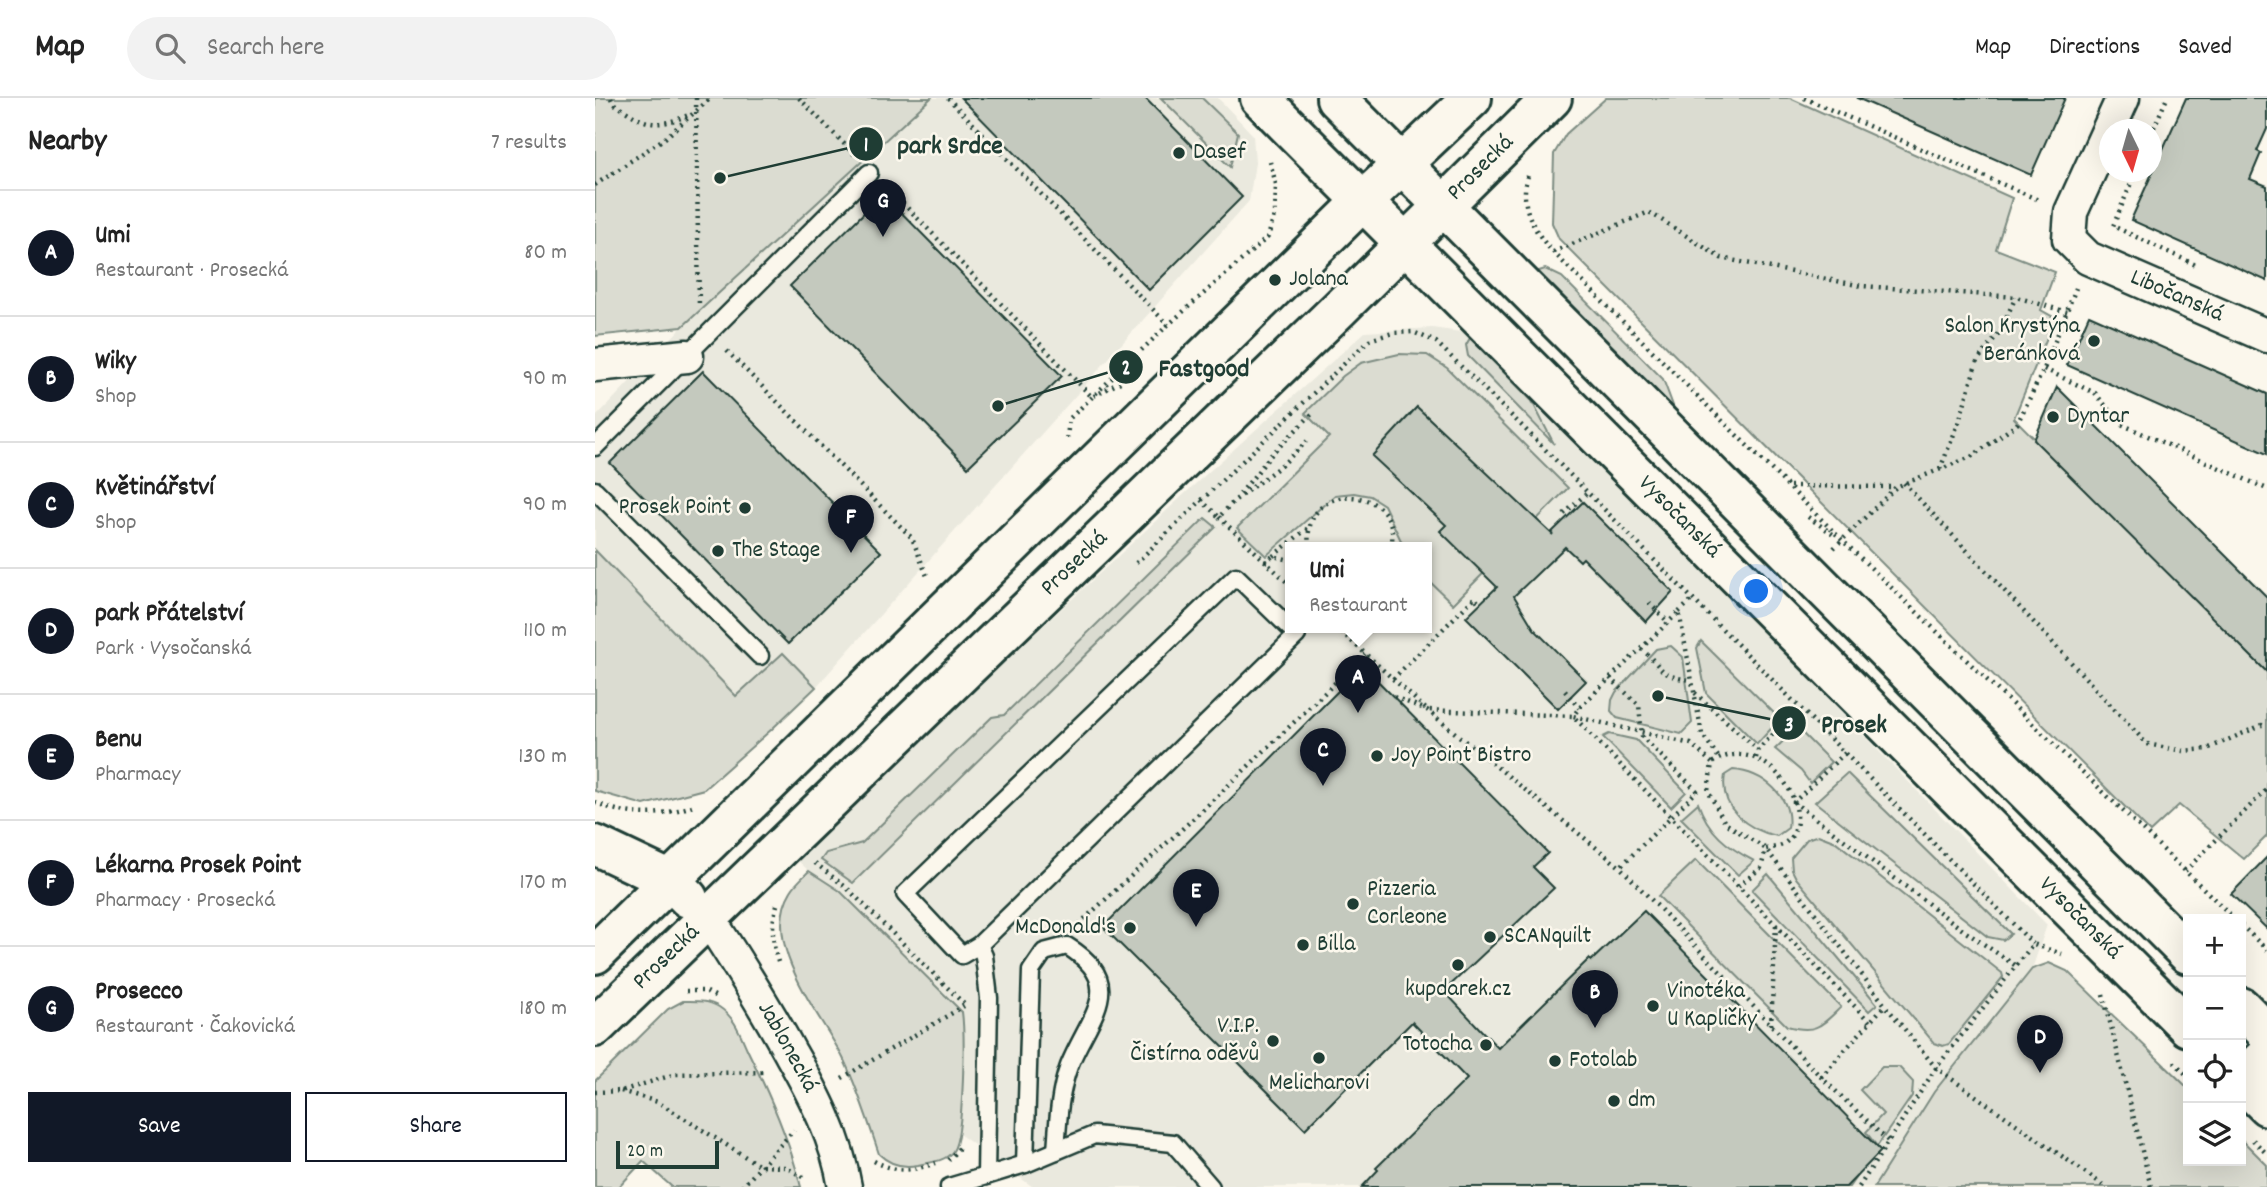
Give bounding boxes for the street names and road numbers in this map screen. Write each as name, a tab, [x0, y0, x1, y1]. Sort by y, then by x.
street label: Prosecká	[1440, 127, 1522, 209]
street label: Libočanská	[2124, 261, 2229, 332]
street label: Vysočanská	[1630, 468, 1729, 567]
street label: Prosecká	[1033, 523, 1117, 605]
street label: Vysočanská	[2030, 869, 2129, 968]
street label: Prosecká	[625, 917, 709, 998]
street label: Jablonecká	[748, 995, 826, 1099]

